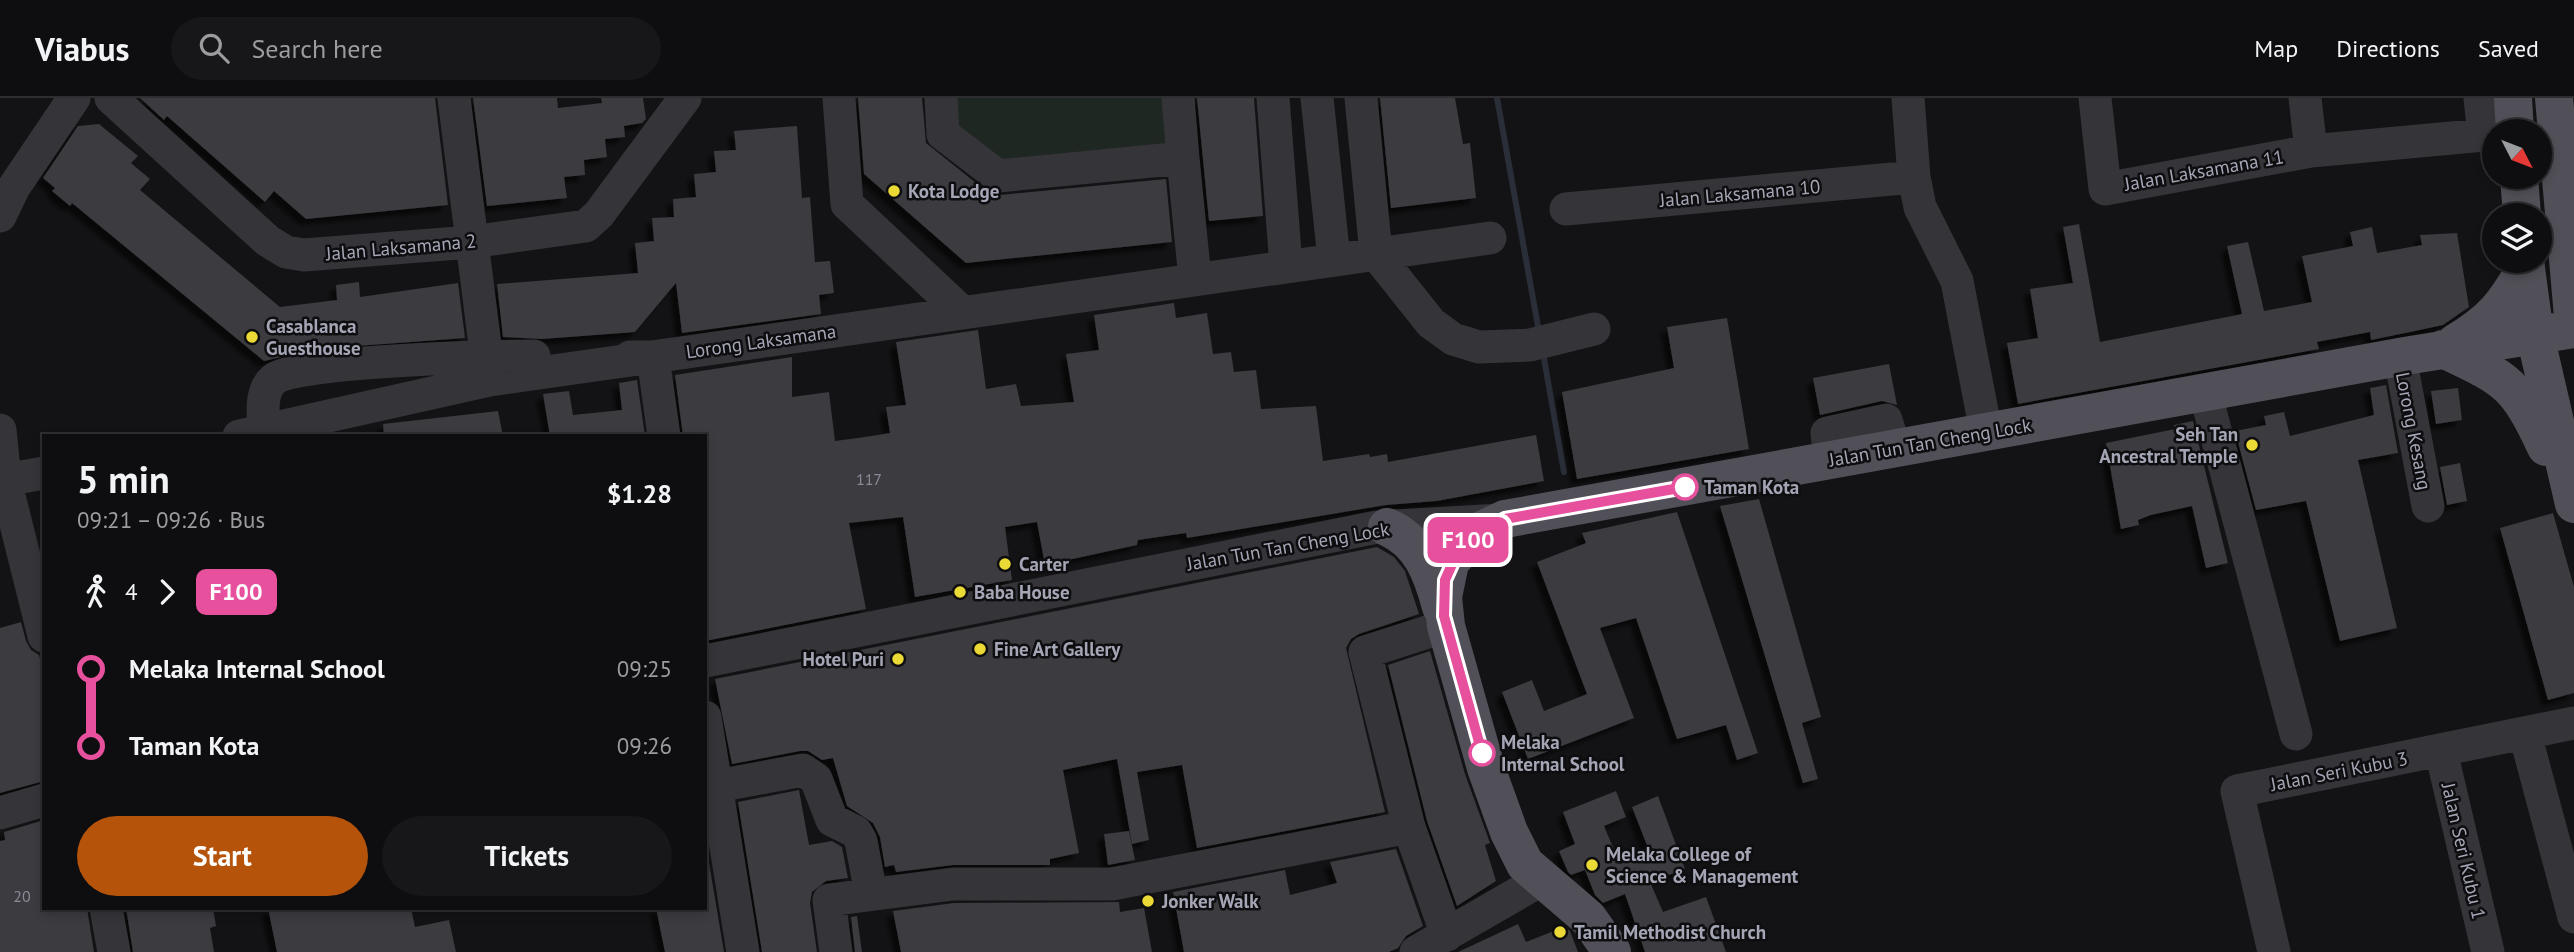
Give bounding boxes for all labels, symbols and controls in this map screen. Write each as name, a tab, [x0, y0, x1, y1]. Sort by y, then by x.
search box	[171, 17, 661, 80]
text: Viabus	[35, 27, 129, 70]
icon: search	[195, 29, 233, 67]
text: Search here	[251, 32, 383, 65]
text: Map	[2254, 33, 2298, 64]
text: Directions	[2336, 33, 2440, 64]
text: Saved	[2478, 33, 2539, 64]
north arrow	[2482, 119, 2552, 189]
map controls	[2482, 119, 2552, 273]
street label: Jalan Laksamana 11	[2122, 144, 2285, 196]
street label: Jalan Laksamana 10	[1658, 174, 1821, 212]
place label: Kota Lodge	[908, 179, 999, 203]
marker: Kota Lodge	[886, 183, 902, 199]
button: layers	[2482, 203, 2552, 273]
street label: Jalan Laksamana 2	[324, 228, 477, 266]
place label: Casablanca Guesthouse	[266, 314, 361, 360]
street label: Lorong Laksamana	[684, 319, 838, 363]
marker: Casablanca Guesthouse	[244, 329, 260, 345]
street label: Lorong Kesang	[2391, 370, 2437, 492]
street label: Jalan Tun Tan Cheng Lock	[1826, 412, 2033, 472]
place label: Seh Tan Ancestral Temple	[2099, 422, 2238, 468]
marker: Seh Tan Ancestral Temple	[2244, 437, 2260, 453]
text: 5 min	[77, 454, 170, 503]
house number: 117	[856, 469, 882, 489]
marker: Taman Kota	[1672, 474, 1698, 500]
place label: Taman Kota	[1704, 475, 1799, 499]
text: $1.28	[607, 477, 672, 510]
text: 09:21 – 09:26 · Bus	[77, 505, 265, 534]
street label: Jalan Tun Tan Cheng Lock	[1184, 516, 1391, 576]
line badge: F100	[1419, 517, 1517, 563]
text: F100	[1441, 524, 1495, 555]
place label: Carter	[1019, 552, 1069, 576]
marker: Carter	[997, 556, 1013, 572]
icon: walk	[77, 573, 115, 611]
icon: forward	[148, 573, 186, 611]
text: F100	[210, 576, 263, 607]
text: 4	[125, 577, 138, 606]
place label: Baba House	[974, 580, 1070, 604]
marker: Baba House	[952, 584, 968, 600]
place label: Fine Art Gallery	[994, 637, 1121, 661]
marker: Fine Art Gallery	[972, 641, 988, 657]
place label: Hotel Puri	[803, 647, 884, 671]
marker: Hotel Puri	[890, 651, 906, 667]
text: Melaka Internal School	[129, 652, 385, 685]
text: 09:25	[617, 654, 672, 683]
text: Taman Kota	[129, 729, 259, 762]
place label: Melaka Internal School	[1501, 730, 1625, 776]
text: 09:26	[617, 731, 672, 760]
marker: Melaka Internal School	[1469, 740, 1495, 766]
street label: Jalan Seri Kubu 3	[2268, 746, 2410, 796]
street label: Jalan Seri Kubu 1	[2436, 780, 2491, 921]
button: Start	[77, 816, 368, 896]
button: Tickets	[382, 816, 672, 896]
place label: Melaka College of Science & Management	[1606, 842, 1799, 888]
marker: Melaka College of Science & Management	[1584, 857, 1600, 873]
house number: 20	[13, 886, 31, 906]
place label: Jonker Walk	[1161, 889, 1259, 913]
marker: Jonker Walk	[1140, 893, 1156, 909]
place label: Tamil Methodist Church	[1574, 920, 1766, 944]
marker: Tamil Methodist Church	[1552, 924, 1568, 940]

